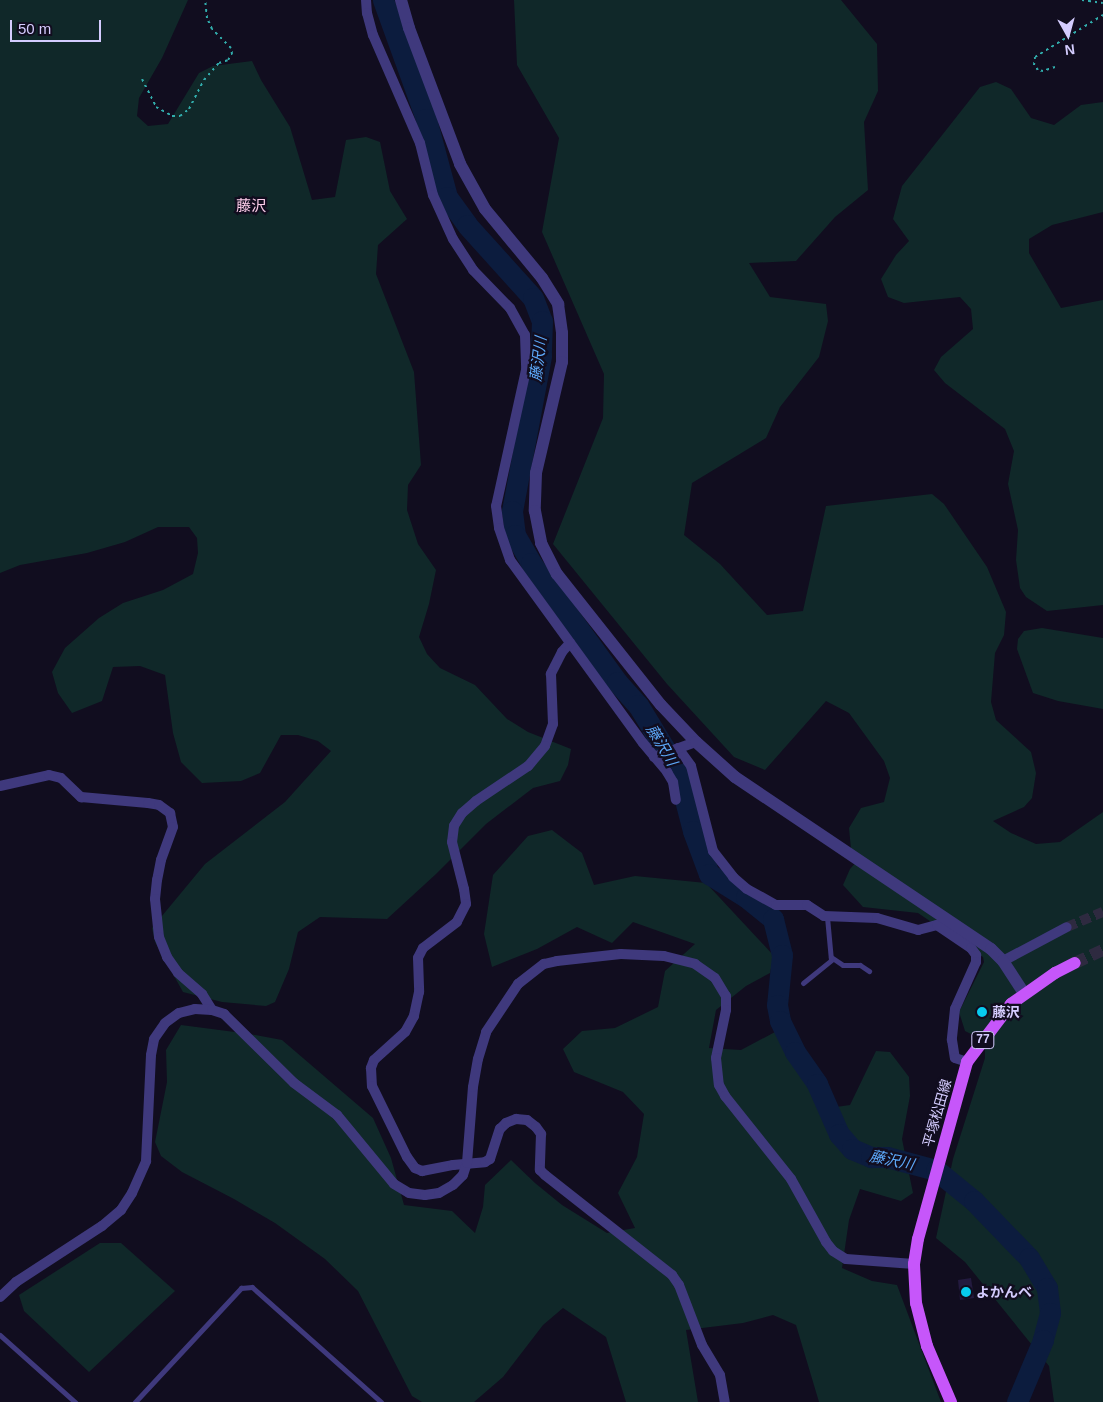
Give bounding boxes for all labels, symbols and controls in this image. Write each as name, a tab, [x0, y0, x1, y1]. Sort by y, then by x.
scale bar	[12, 10, 104, 42]
north arrow	[1043, 10, 1093, 60]
text: 50 m	[18, 20, 51, 37]
text: N	[1064, 41, 1076, 58]
district label: 藤沢	[236, 197, 266, 215]
water label: 藤沢川	[526, 336, 550, 382]
water label: 藤沢川	[643, 721, 681, 769]
place label: 藤沢	[992, 1004, 1020, 1020]
marker: 藤沢	[976, 1006, 988, 1018]
road number: 77	[970, 1030, 996, 1050]
street label: 平塚松田線	[919, 1077, 955, 1149]
water label: 藤沢川	[868, 1147, 916, 1173]
place label: よかんべ	[976, 1284, 1032, 1300]
marker: よかんべ	[960, 1286, 972, 1298]

